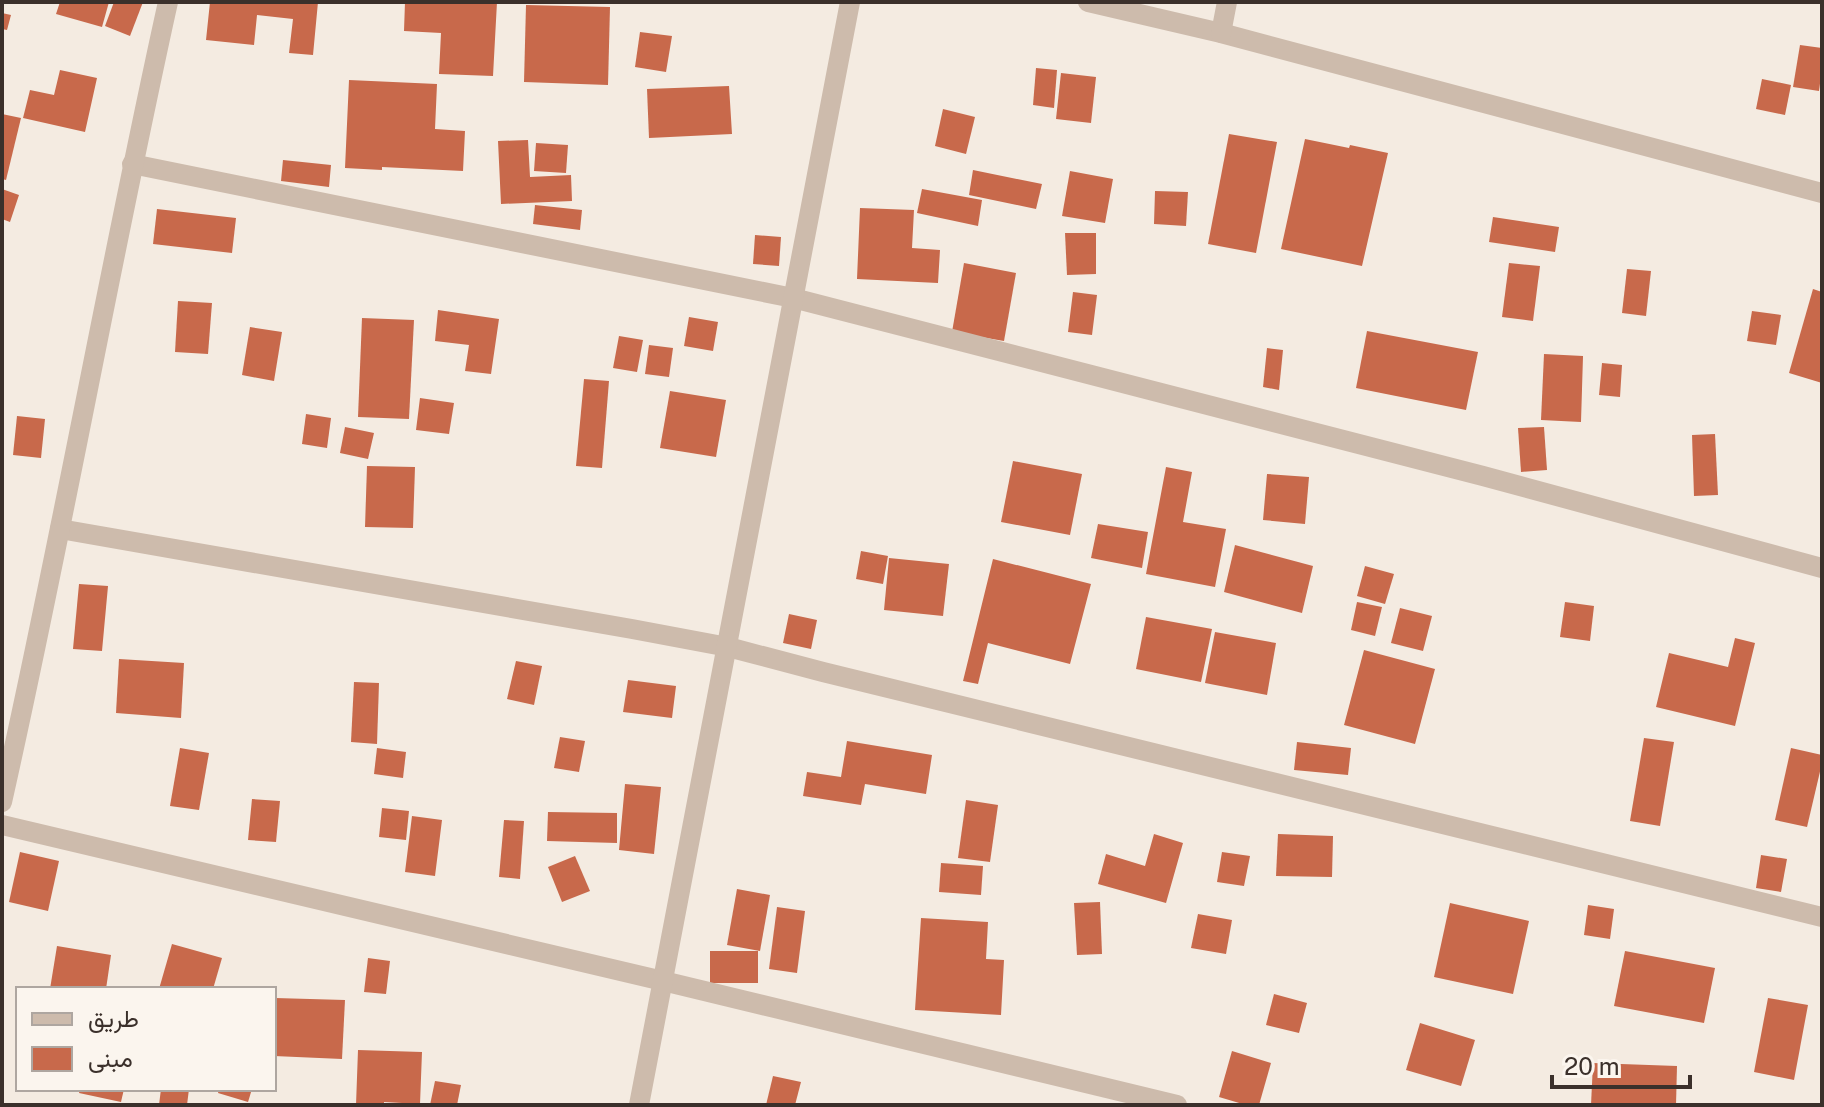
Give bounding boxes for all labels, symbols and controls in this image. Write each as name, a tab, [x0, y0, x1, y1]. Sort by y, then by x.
legend	[16, 987, 276, 1091]
text: طريق	[88, 1004, 139, 1034]
scale bar	[1552, 1039, 1690, 1089]
text: مبنى	[88, 1044, 133, 1073]
text: 20 m	[1564, 1052, 1620, 1080]

